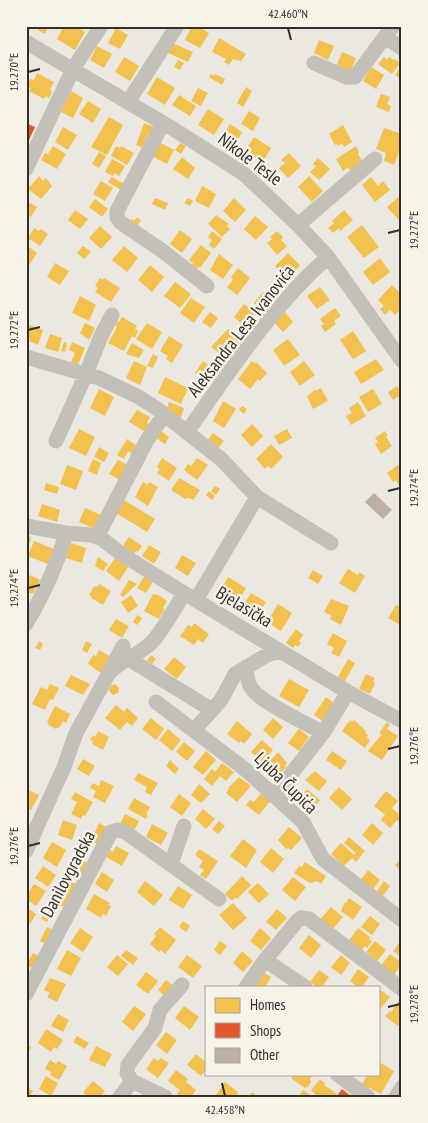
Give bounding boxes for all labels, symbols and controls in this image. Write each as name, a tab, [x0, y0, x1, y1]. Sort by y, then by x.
text: 42.460°N	[268, 6, 308, 21]
text: 19.270°E	[6, 53, 21, 91]
street label: Nikole Tesle	[214, 127, 287, 190]
text: 19.272°E	[406, 211, 421, 249]
street label: Aleksandra Lesa Ivanovića	[182, 260, 299, 401]
text: 19.272°E	[6, 311, 21, 349]
text: 19.274°E	[406, 469, 421, 507]
text: 19.274°E	[6, 569, 21, 607]
street label: Bjelasička	[212, 581, 277, 632]
text: 19.276°E	[406, 727, 421, 765]
street label: Ljuba Čupića	[250, 747, 323, 818]
street label: Danilovgradska	[35, 826, 100, 921]
text: 19.276°E	[6, 827, 21, 865]
text: 19.278°E	[406, 985, 421, 1023]
legend	[205, 986, 380, 1076]
text: Homes	[250, 995, 286, 1014]
text: Shops	[250, 1021, 281, 1040]
text: Other	[250, 1045, 280, 1064]
text: 42.458°N	[205, 1102, 245, 1117]

